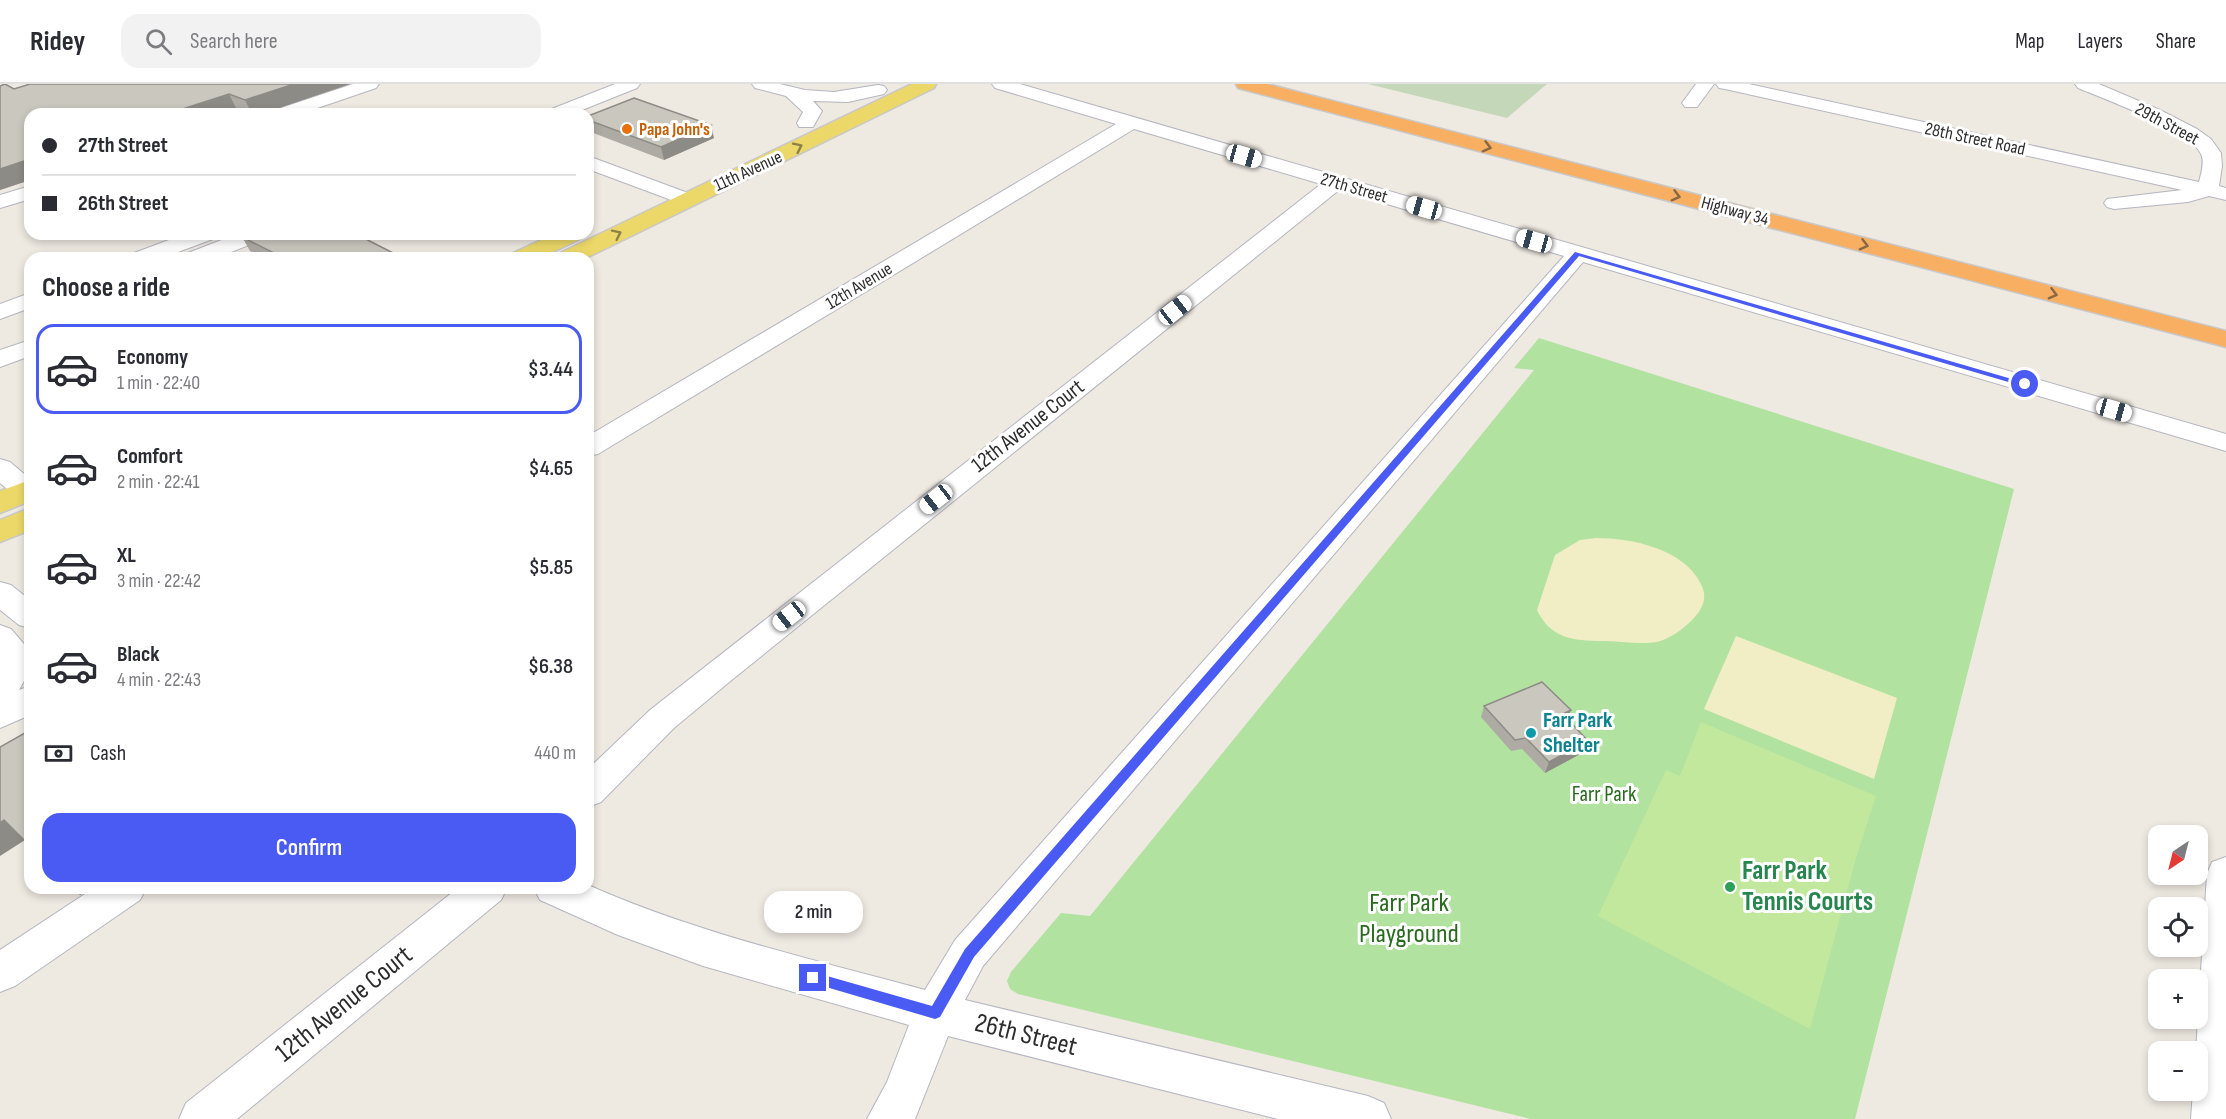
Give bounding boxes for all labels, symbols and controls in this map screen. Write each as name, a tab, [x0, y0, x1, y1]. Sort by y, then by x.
search box	[121, 14, 541, 68]
text: Ridey	[30, 25, 85, 58]
icon: search	[142, 25, 175, 58]
text: Search here	[190, 28, 278, 55]
text: Map	[2015, 29, 2044, 54]
text: Layers	[2077, 29, 2123, 54]
text: Share	[2156, 29, 2196, 54]
street label: 29th Street	[2131, 98, 2203, 150]
street label: 28th Street Road	[1923, 118, 2027, 160]
place label: Papa John's	[639, 119, 710, 140]
marker: Papa John's	[620, 122, 634, 136]
text: 27th Street	[78, 132, 168, 159]
one-way arrow	[1481, 140, 1492, 152]
one-way arrow	[792, 142, 803, 154]
car	[1224, 142, 1264, 170]
street label: 11th Avenue	[711, 146, 785, 196]
street label: 27th Street	[1318, 168, 1390, 208]
one-way arrow	[1670, 189, 1680, 201]
text: 26th Street	[78, 190, 168, 217]
street label: Highway 34	[1699, 192, 1771, 230]
car	[1404, 194, 1444, 222]
car	[1514, 227, 1554, 255]
one-way arrow	[611, 230, 622, 242]
one-way arrow	[1859, 237, 1869, 250]
street label: 12th Avenue	[822, 258, 896, 314]
text: Choose a ride	[42, 272, 170, 304]
one-way arrow	[2048, 286, 2058, 299]
car	[1155, 292, 1195, 328]
icon: car	[45, 342, 99, 396]
text: Economy	[117, 344, 188, 371]
text: $3.44	[528, 356, 573, 383]
route start	[2011, 370, 2038, 397]
text: 1 min · 22:40	[117, 371, 200, 395]
street label: 12th Avenue Court	[966, 373, 1090, 479]
car	[2094, 396, 2134, 424]
icon: car	[45, 441, 99, 495]
text: Comfort	[117, 443, 183, 470]
text: $4.65	[528, 455, 573, 482]
text: 2 min · 22:41	[117, 470, 200, 494]
car	[916, 481, 956, 517]
icon: car	[45, 540, 99, 594]
text: XL	[117, 542, 136, 569]
text: $5.85	[529, 554, 573, 581]
text: 3 min · 22:42	[117, 569, 201, 593]
car	[769, 598, 809, 634]
icon: car	[45, 639, 99, 693]
text: Black	[117, 641, 159, 668]
text: $6.38	[528, 653, 573, 680]
text: 4 min · 22:43	[117, 668, 201, 692]
place label: Farr Park Shelter	[1543, 707, 1613, 759]
marker: Farr Park Shelter	[1524, 726, 1538, 740]
icon: cash	[42, 737, 75, 770]
text: Cash	[90, 740, 126, 767]
text: 440 m	[534, 741, 576, 765]
park label: Farr Park	[1572, 781, 1637, 808]
button: Confirm	[42, 813, 576, 882]
north arrow	[2148, 825, 2208, 885]
map controls	[2148, 825, 2208, 1101]
place label: Farr Park Tennis Courts	[1742, 855, 1873, 918]
marker: Farr Park Tennis Courts	[1723, 880, 1737, 894]
park label: Farr Park Playground	[1359, 887, 1459, 950]
callout: 2 min	[764, 891, 862, 933]
button: locate	[2148, 897, 2208, 957]
text: 2 min	[795, 900, 832, 924]
street label: 12th Avenue Court	[269, 939, 419, 1069]
route end	[799, 964, 826, 991]
button: +	[2148, 969, 2208, 1029]
street label: 26th Street	[972, 1007, 1080, 1063]
button: −	[2148, 1041, 2208, 1101]

